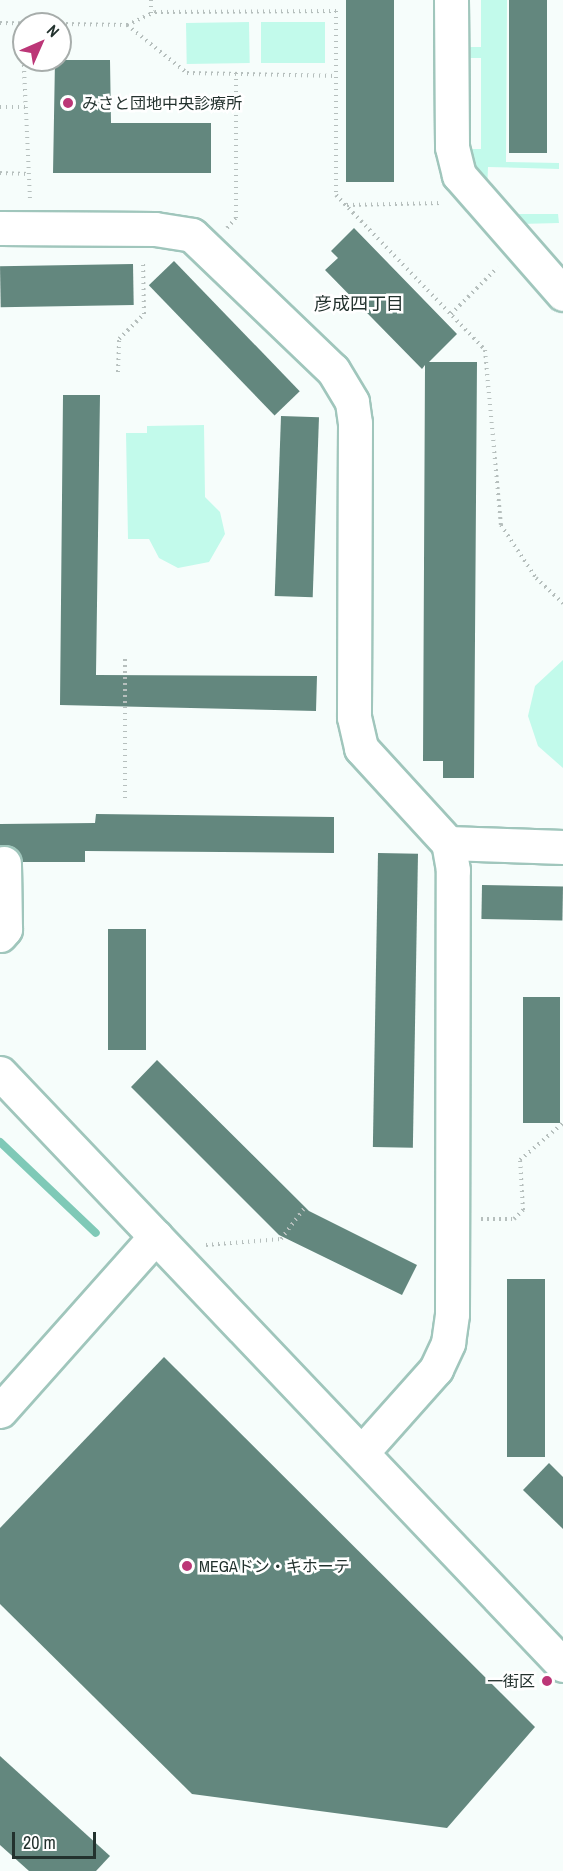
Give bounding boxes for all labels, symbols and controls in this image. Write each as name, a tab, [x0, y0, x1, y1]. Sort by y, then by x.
north arrow	[12, 12, 72, 72]
text: N	[42, 20, 64, 42]
place label: みさと団地中央診療所	[82, 93, 242, 113]
marker: みさと団地中央診療所	[59, 94, 77, 112]
district label: 彦成四丁目	[314, 293, 404, 315]
place label: MEGAドン・キホーテ	[199, 1556, 350, 1576]
marker: MEGAドン・キホーテ	[180, 1559, 194, 1573]
place label: 一街区	[487, 1671, 535, 1691]
marker: 一街区	[540, 1674, 554, 1688]
scale bar	[15, 1820, 99, 1858]
text: 20 m	[23, 1830, 56, 1855]

